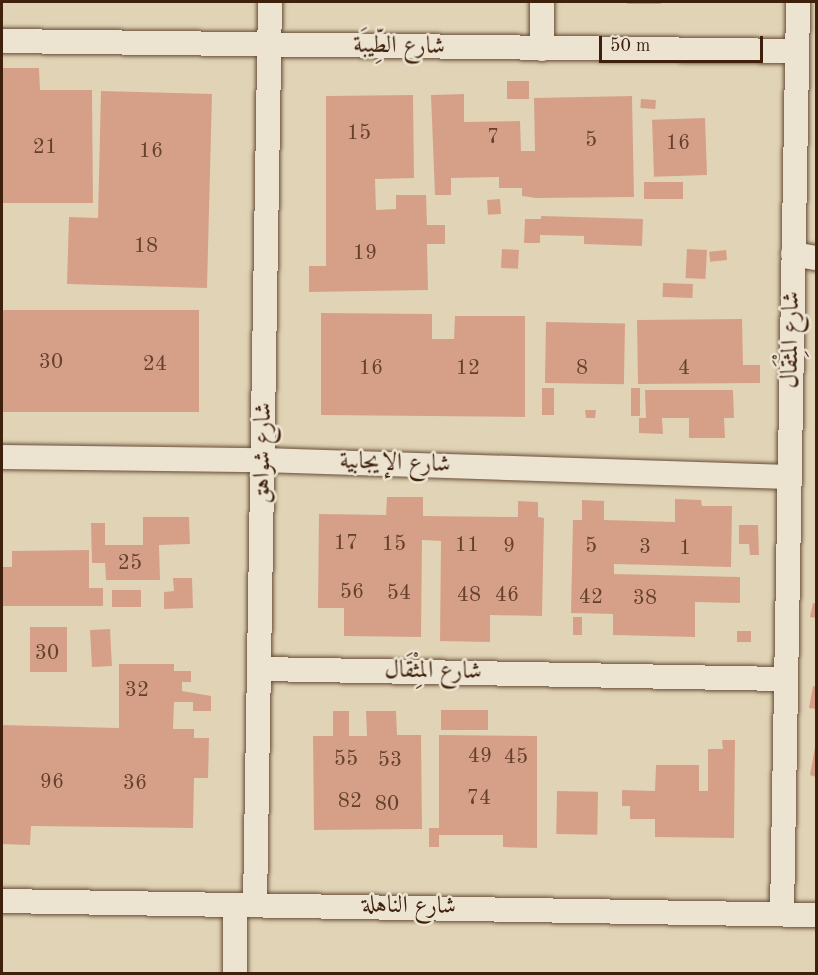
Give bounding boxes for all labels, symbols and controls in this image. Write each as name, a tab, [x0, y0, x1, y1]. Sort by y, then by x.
scale bar	[602, 24, 766, 62]
street label: شارع الطِّيبَة	[353, 32, 445, 62]
text: 50 m	[610, 37, 650, 55]
house number: 15	[347, 121, 371, 147]
house number: 7	[487, 125, 499, 151]
house number: 5	[585, 128, 597, 154]
house number: 16	[666, 131, 690, 157]
house number: 21	[33, 135, 57, 161]
house number: 16	[139, 139, 163, 165]
house number: 18	[134, 234, 158, 260]
house number: 19	[353, 241, 377, 267]
street label: شارع المِثْقَال	[777, 291, 807, 389]
house number: 30	[39, 350, 63, 376]
house number: 24	[143, 352, 167, 378]
house number: 16	[359, 356, 383, 382]
house number: 12	[456, 356, 480, 382]
house number: 8	[576, 356, 588, 382]
house number: 4	[678, 356, 690, 382]
street label: شارع شواهق	[249, 402, 279, 504]
street label: شارع الإيجابية	[339, 448, 451, 480]
house number: 17	[334, 531, 358, 557]
house number: 15	[382, 532, 406, 558]
house number: 11	[455, 533, 479, 559]
house number: 9	[503, 534, 515, 560]
house number: 5	[585, 534, 597, 560]
house number: 3	[639, 535, 651, 561]
house number: 1	[679, 536, 691, 562]
house number: 25	[118, 551, 142, 577]
house number: 56	[340, 580, 364, 606]
house number: 54	[387, 581, 411, 607]
house number: 48	[457, 583, 481, 609]
house number: 46	[495, 583, 519, 609]
house number: 42	[579, 585, 603, 611]
house number: 38	[633, 586, 657, 612]
house number: 30	[35, 641, 59, 667]
street label: شارع المِثْقَال	[384, 657, 482, 687]
house number: 32	[125, 678, 149, 704]
house number: 49	[468, 744, 492, 770]
house number: 45	[504, 745, 528, 771]
house number: 55	[334, 747, 358, 773]
house number: 53	[378, 748, 402, 774]
house number: 96	[40, 770, 64, 796]
house number: 36	[123, 771, 147, 797]
house number: 74	[467, 786, 491, 812]
house number: 82	[338, 789, 362, 815]
house number: 80	[375, 792, 399, 818]
street label: شارع الناهلة	[362, 892, 456, 922]

